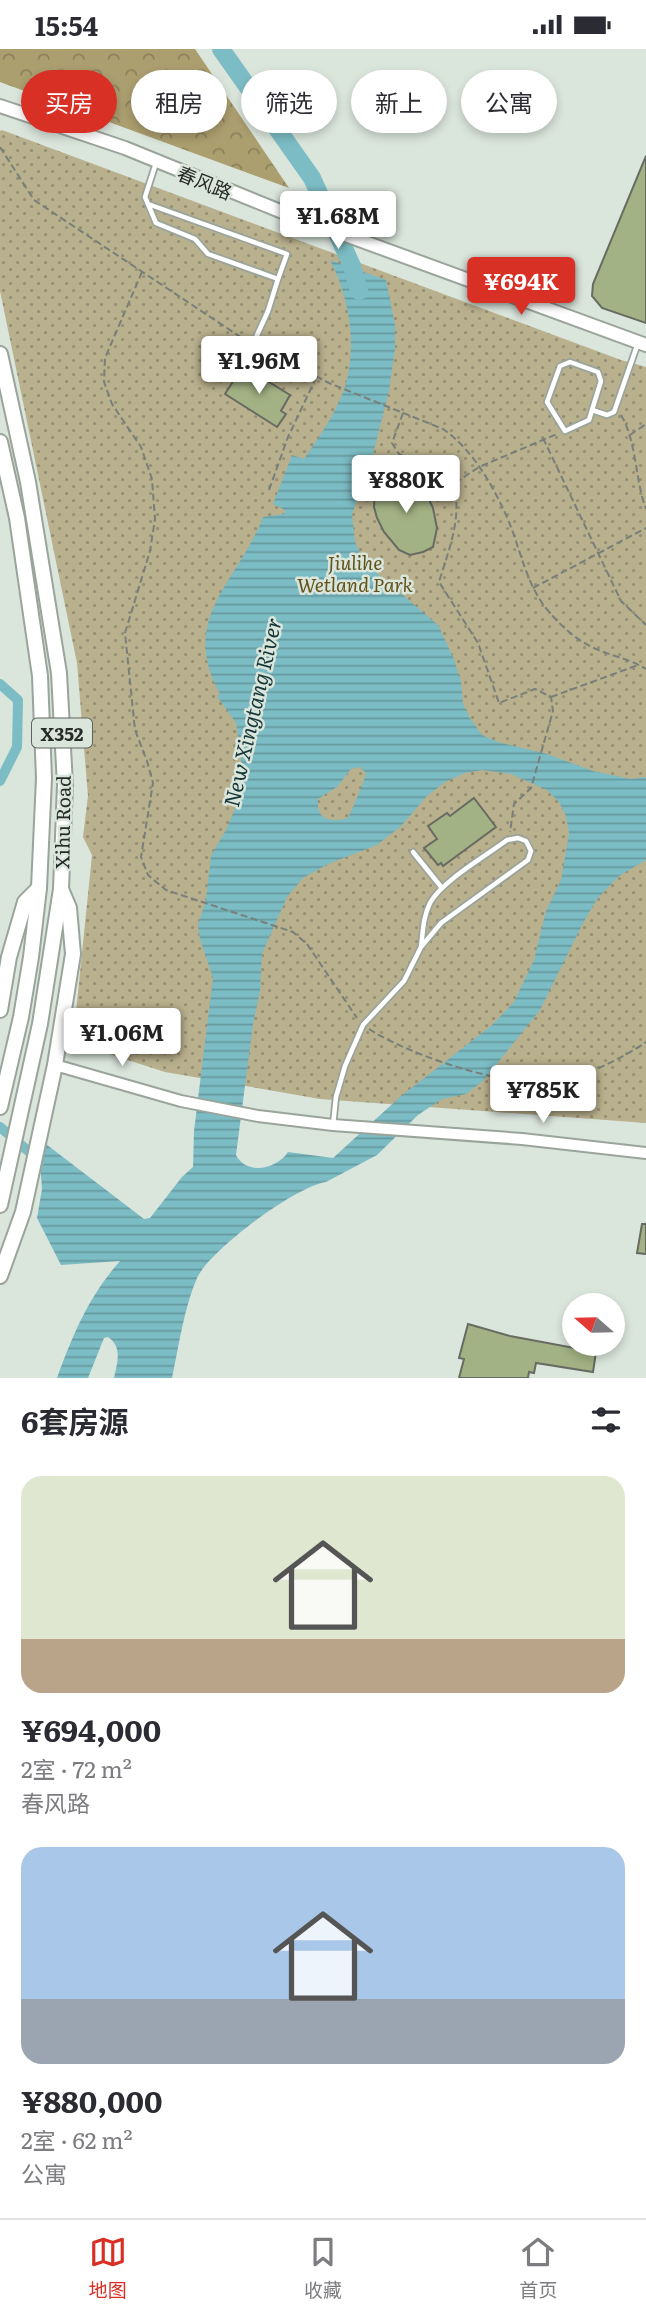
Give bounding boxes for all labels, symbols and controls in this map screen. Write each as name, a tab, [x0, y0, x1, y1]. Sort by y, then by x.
text: 15:54	[35, 5, 98, 44]
chip: 买房	[21, 70, 117, 133]
chip: 租房	[131, 70, 227, 133]
chip: 筛选	[241, 70, 337, 133]
chip: 新上	[351, 70, 447, 133]
chip: 公寓	[461, 70, 557, 133]
street label: 春风路	[173, 158, 237, 206]
pin: ¥1.68M	[281, 191, 395, 251]
text: ¥1.68M	[296, 197, 380, 231]
pin: ¥694K	[472, 257, 570, 317]
text: ¥694K	[483, 263, 559, 297]
pin: ¥1.96M	[202, 337, 316, 396]
text: ¥1.96M	[217, 342, 301, 376]
pin: ¥880K	[357, 455, 455, 515]
text: ¥880K	[368, 461, 444, 495]
park label: Jiulihe Wetland Park	[297, 548, 414, 598]
water label: New Xingtang River	[214, 614, 288, 810]
road number: X352	[32, 719, 92, 747]
street label: Xihu Road	[47, 774, 77, 869]
pin: ¥1.06M	[65, 1009, 179, 1068]
text: ¥1.06M	[80, 1014, 164, 1048]
pin: ¥785K	[494, 1065, 592, 1125]
text: ¥785K	[506, 1071, 580, 1105]
north arrow	[562, 1293, 625, 1356]
map controls	[562, 1293, 625, 1356]
text: 6套房源	[21, 1398, 129, 1442]
icon: filters	[587, 1401, 625, 1439]
icon: home	[260, 1522, 386, 1648]
text: ¥694,000	[21, 1707, 161, 1751]
text: 2室 · 72 m²	[21, 1751, 132, 1785]
text: 春风路	[21, 1785, 90, 1819]
icon: home	[260, 1893, 386, 2019]
text: ¥880,000	[21, 2078, 162, 2122]
text: 2室 · 62 m²	[21, 2122, 133, 2156]
text: 公寓	[21, 2156, 67, 2190]
tab: 地图	[89, 2233, 127, 2303]
tab: 收藏	[304, 2233, 342, 2303]
tab: 首页	[519, 2233, 557, 2303]

